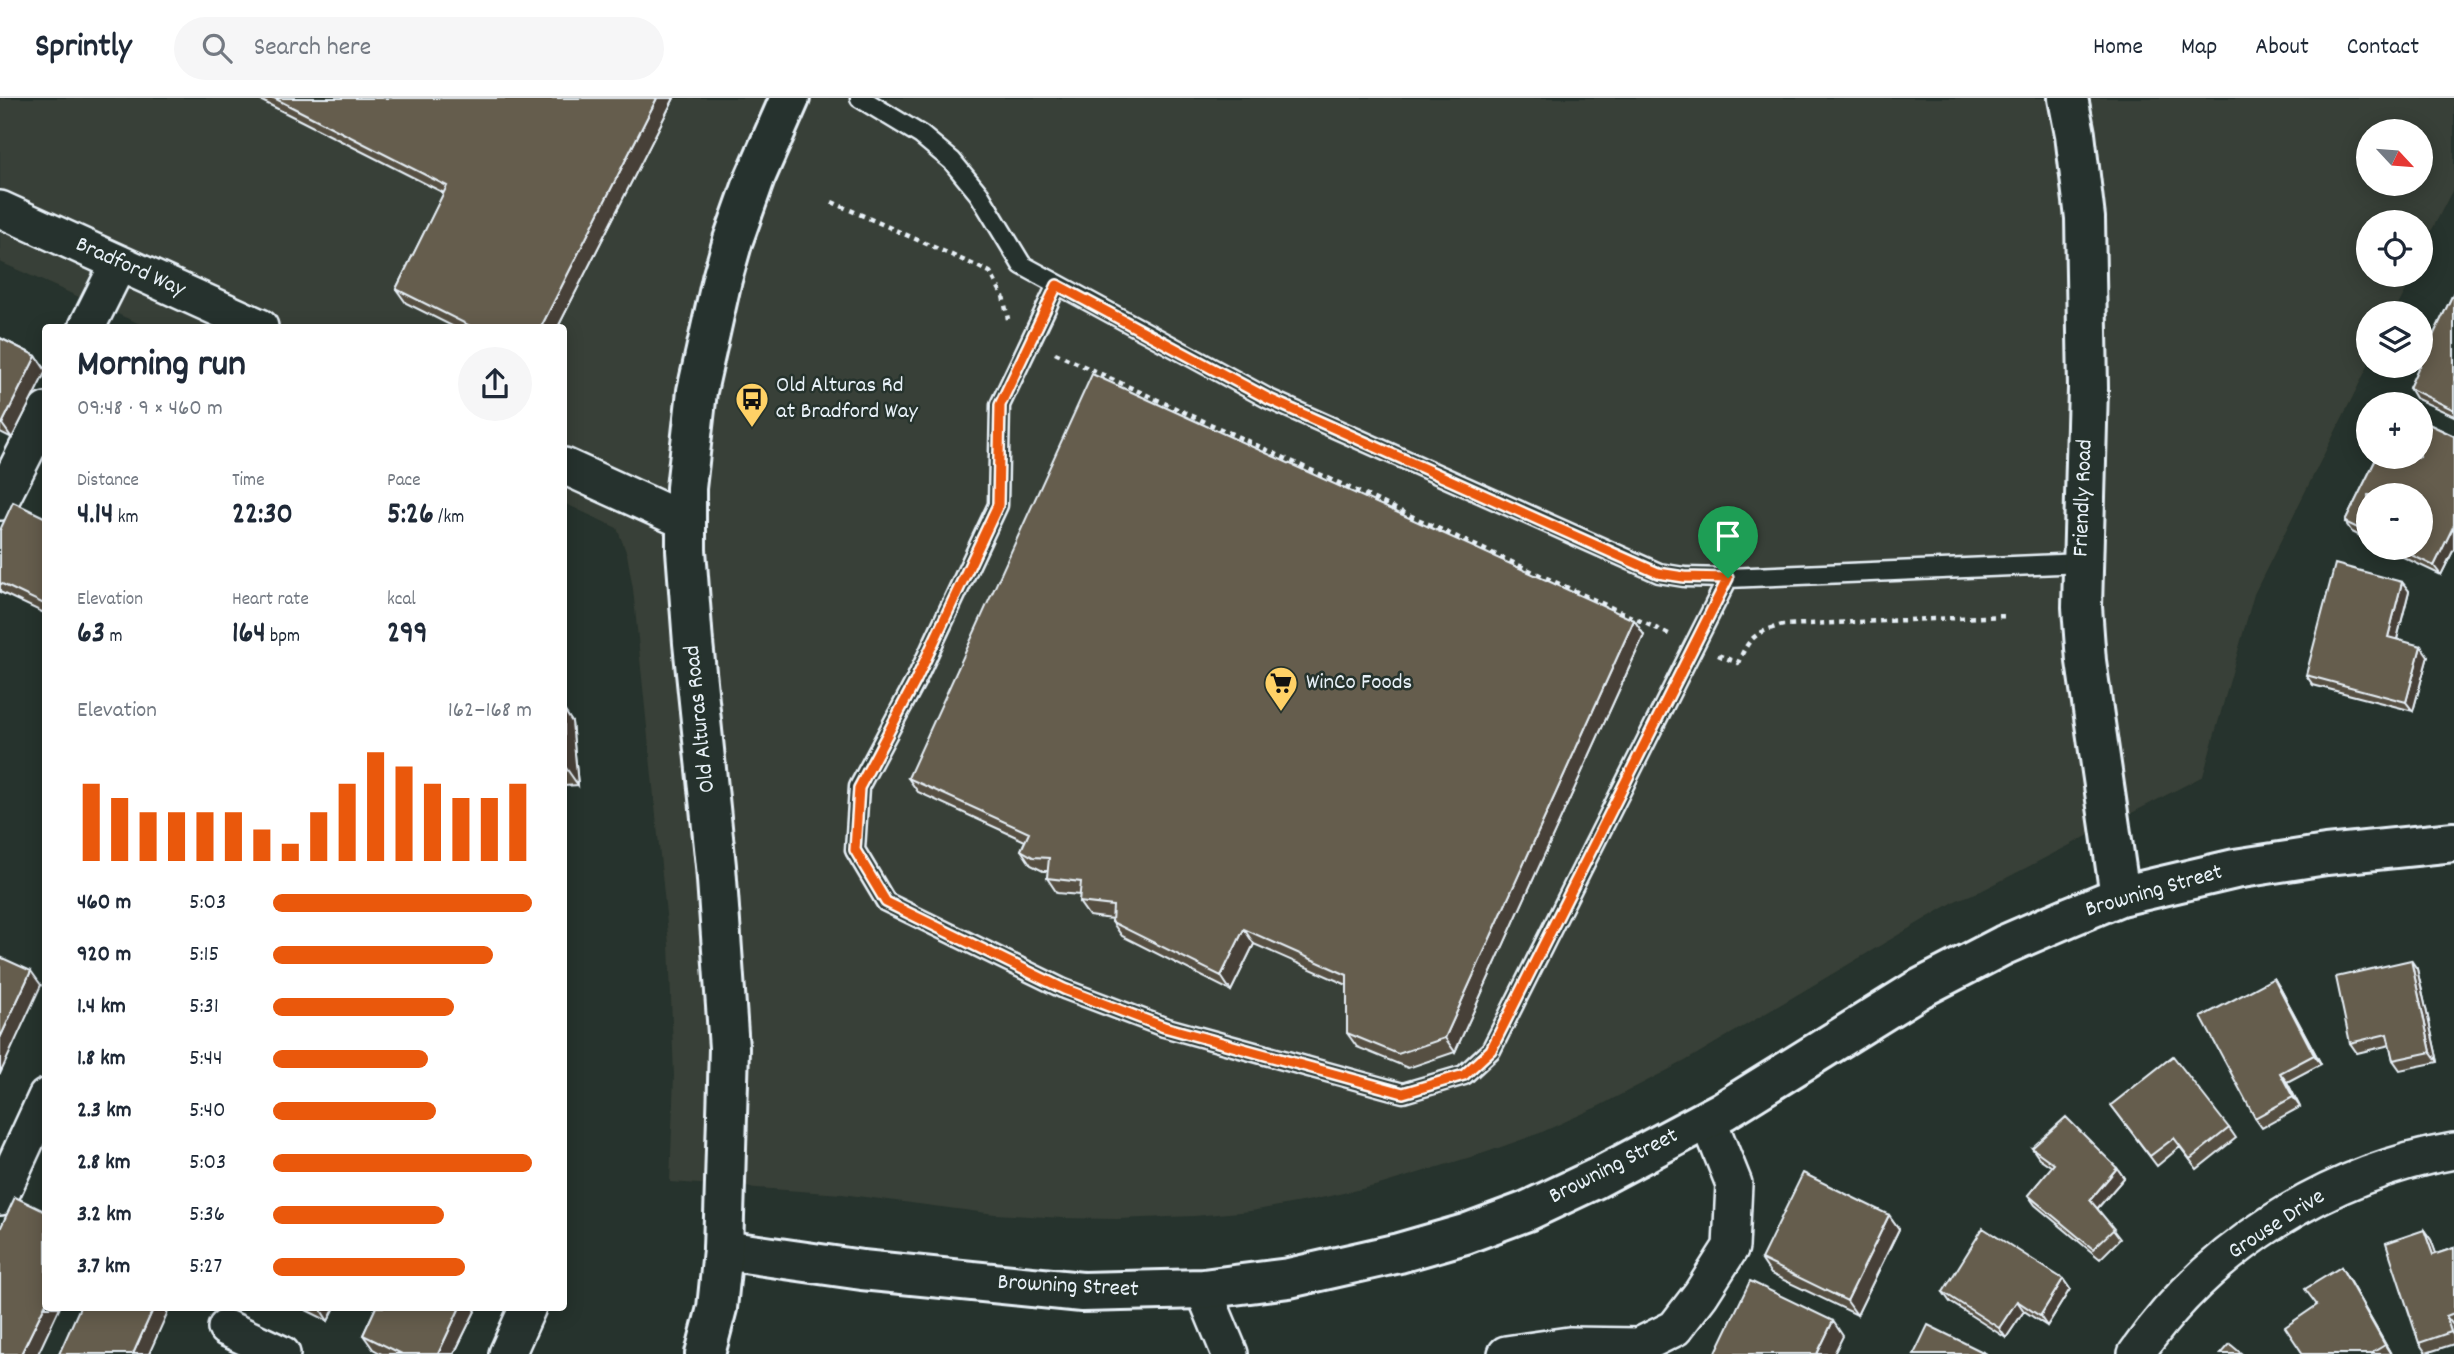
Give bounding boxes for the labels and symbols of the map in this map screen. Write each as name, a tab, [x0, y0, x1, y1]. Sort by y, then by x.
north arrow	[2356, 119, 2432, 196]
street label: Bradford Way	[70, 229, 191, 307]
place label: Old Alturas Rd at Bradford Way	[776, 370, 918, 429]
bus stop icon: Old Alturas Rd at Bradford Way	[733, 380, 771, 429]
street label: Friendly Road	[2065, 439, 2103, 557]
pin	[1698, 506, 1758, 578]
street label: Old Alturas Road	[677, 643, 725, 795]
supermarket icon: WinCo Foods	[1262, 664, 1300, 713]
place label: WinCo Foods	[1306, 667, 1412, 700]
street label: Browning Street	[2082, 857, 2226, 927]
street label: Browning Street	[1544, 1120, 1684, 1214]
street label: Grouse Drive	[2222, 1181, 2332, 1269]
street label: Browning Street	[997, 1267, 1139, 1307]

